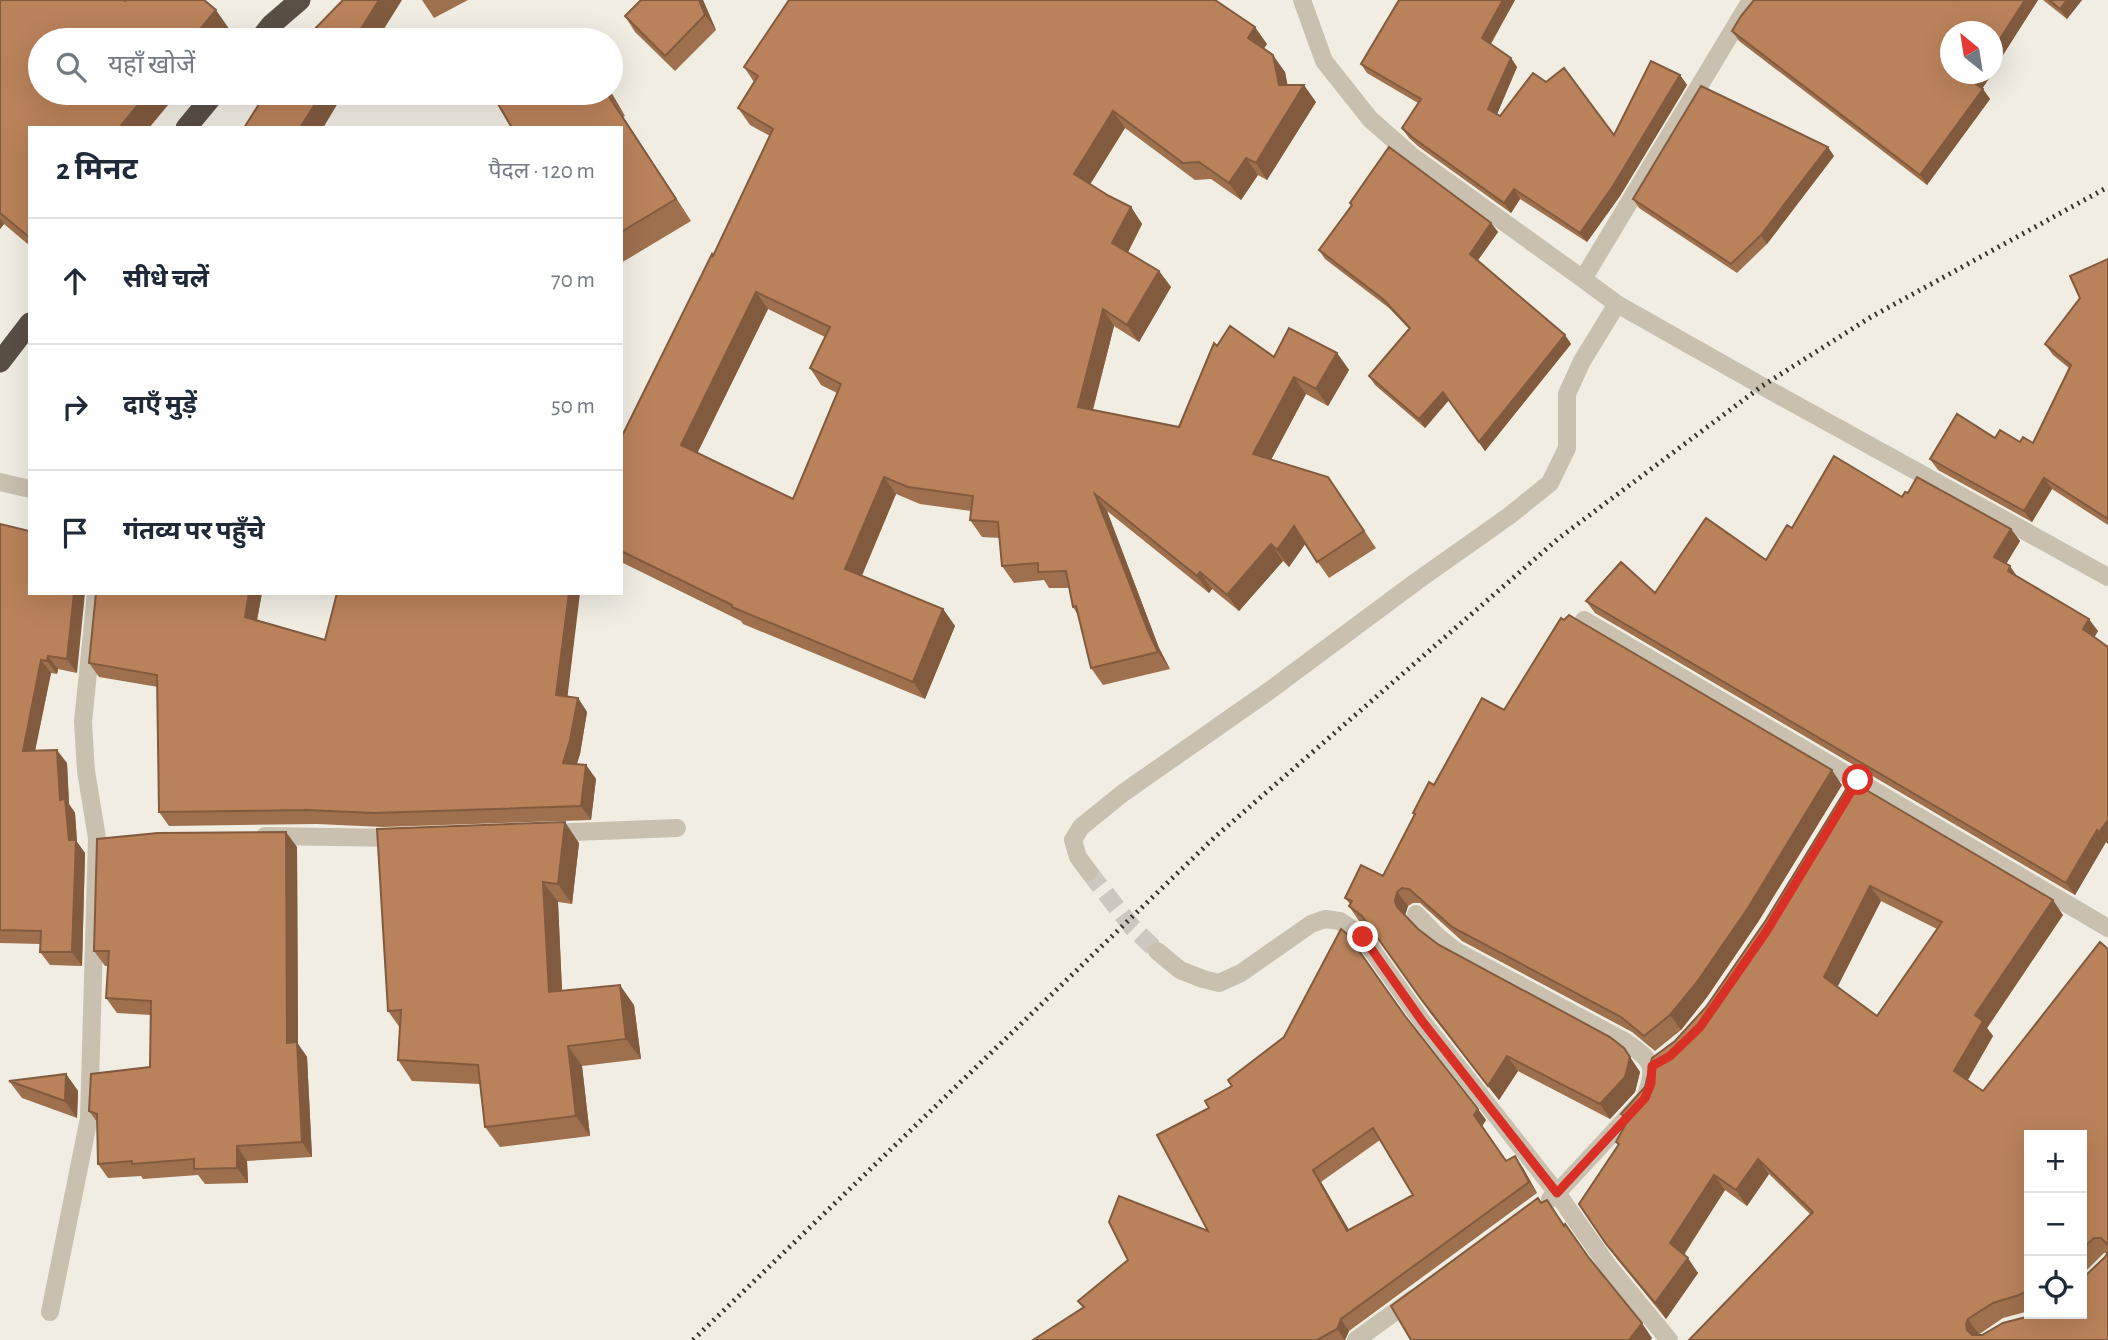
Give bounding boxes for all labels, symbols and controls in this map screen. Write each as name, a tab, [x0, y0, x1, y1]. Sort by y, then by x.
north arrow	[1940, 21, 2003, 84]
search box	[28, 28, 623, 105]
icon: search	[52, 48, 90, 86]
text: यहाँ खोजें	[108, 52, 195, 78]
text: 2 मिनट	[56, 155, 138, 185]
text: पैदल · 120 m	[489, 160, 595, 183]
icon: ahead	[56, 262, 94, 300]
text: सीधे चलें	[123, 266, 209, 292]
text: 70 m	[551, 269, 595, 292]
icon: right	[56, 388, 94, 426]
text: दाएँ मुड़ें	[123, 392, 197, 418]
text: 50 m	[551, 395, 595, 418]
icon: arrive	[56, 514, 94, 552]
text: गंतव्य पर पहुँचे	[123, 518, 265, 544]
route start	[1842, 764, 1873, 795]
route end	[1347, 921, 1378, 952]
map controls	[2024, 1130, 2087, 1319]
button: +	[2024, 1130, 2087, 1193]
button: −	[2024, 1193, 2087, 1256]
button: locate	[2024, 1256, 2087, 1319]

